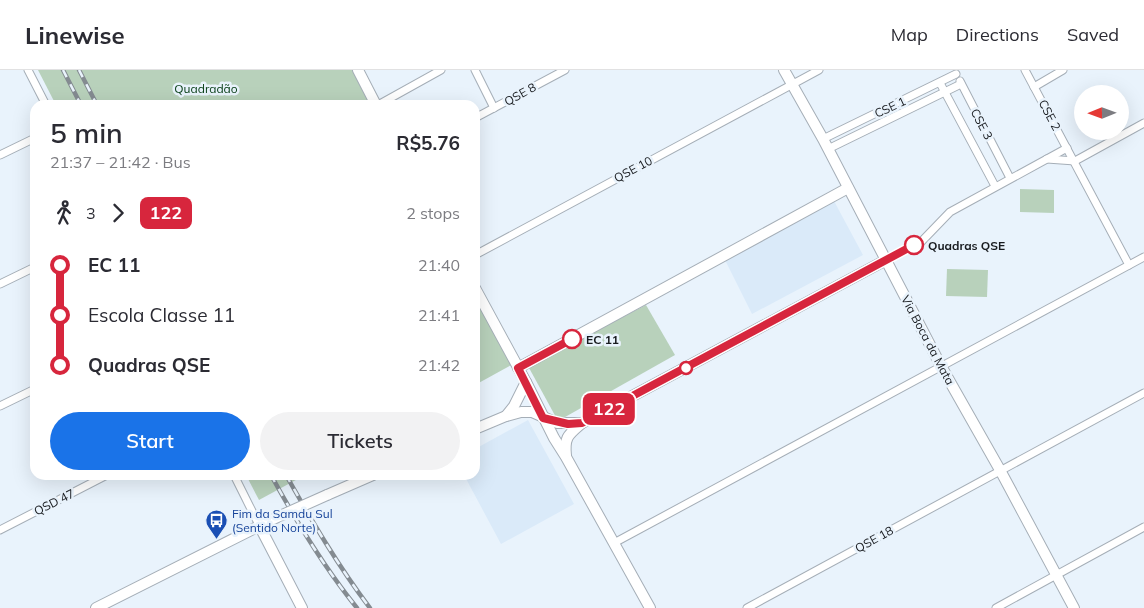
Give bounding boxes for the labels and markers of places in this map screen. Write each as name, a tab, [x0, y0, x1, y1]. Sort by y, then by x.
marker: Quadras QSE	[904, 235, 924, 255]
place label: Quadras QSE	[928, 238, 1005, 253]
marker: EC 11	[562, 329, 582, 349]
place label: EC 11	[586, 332, 619, 347]
unlabelled marker	[679, 361, 693, 375]
place label: Fim da Samdu Sul (Sentido Norte)	[232, 506, 333, 535]
bus stop icon: Fim da Samdu Sul (Sentido Norte)	[204, 508, 228, 539]

